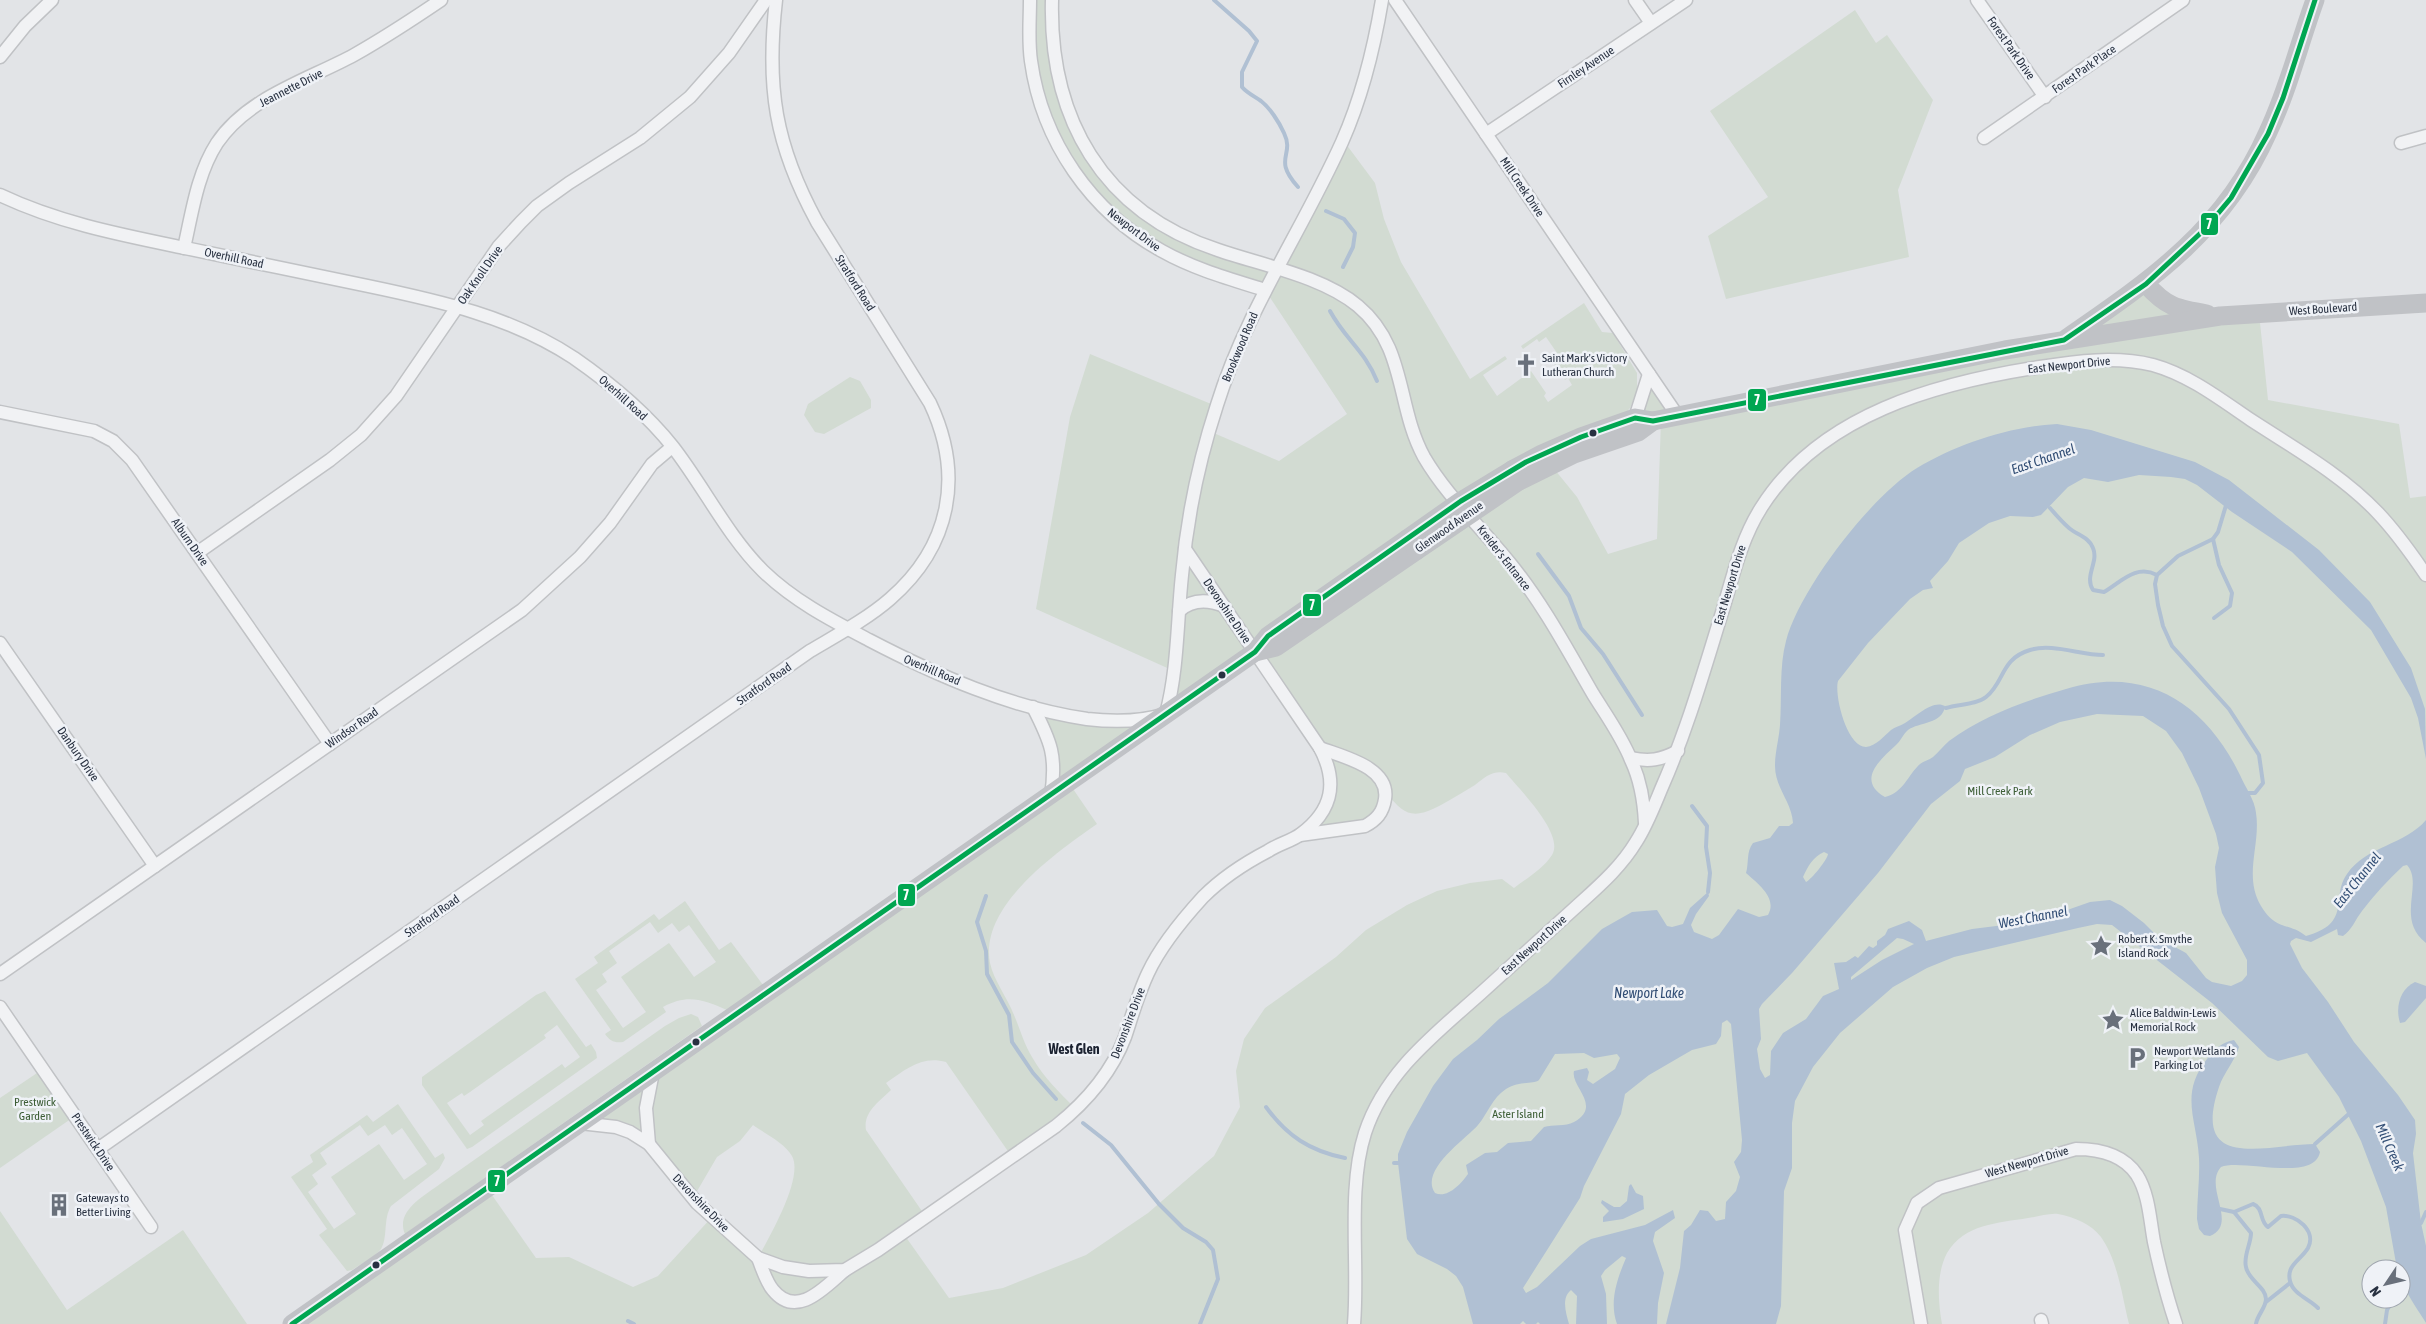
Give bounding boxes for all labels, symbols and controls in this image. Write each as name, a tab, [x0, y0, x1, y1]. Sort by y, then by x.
street label: Forest Park Drive	[1984, 14, 2038, 82]
street label: Forest Park Place	[2049, 42, 2119, 96]
street label: Firnley Avenue	[1555, 43, 1617, 91]
street label: Jeannette Drive	[257, 66, 325, 110]
street label: Mill Creek Drive	[1497, 155, 1547, 219]
street label: Newport Drive	[1105, 206, 1163, 254]
line badge: 7	[2200, 212, 2219, 236]
text: 7	[2206, 216, 2212, 232]
street label: Oak Knoll Drive	[455, 243, 505, 307]
street label: Overhill Road	[203, 245, 265, 271]
street label: Stratford Road	[832, 252, 878, 314]
street label: West Boulevard	[2288, 300, 2358, 318]
street label: Brookwood Road	[1219, 310, 1261, 384]
place label: Saint Mark's Victory Lutheran Church	[1542, 351, 1627, 379]
church icon: Saint Mark's Victory Lutheran Church	[1513, 352, 1539, 378]
street label: East Newport Drive	[2027, 354, 2111, 376]
street label: Overhill Road	[596, 373, 650, 423]
line badge: 7	[1747, 388, 1767, 412]
text: 7	[1754, 392, 1760, 408]
unlabelled marker	[1588, 428, 1598, 438]
water label: East Channel	[2009, 441, 2077, 477]
street label: Glenwood Avenue	[1412, 498, 1486, 556]
street label: Alburn Drive	[169, 516, 211, 568]
street label: Kreider's Entrance	[1474, 523, 1534, 593]
street label: East Newport Drive	[1711, 543, 1749, 627]
street label: Devonshire Drive	[1200, 576, 1254, 646]
line badge: 7	[1302, 593, 1322, 617]
text: 7	[1309, 597, 1315, 613]
street label: Overhill Road	[902, 652, 962, 688]
street label: Stratford Road	[734, 660, 794, 708]
unlabelled marker	[1217, 670, 1227, 680]
street label: Windsor Road	[323, 705, 381, 751]
street label: Danbury Drive	[54, 724, 102, 784]
park label: Mill Creek Park	[1967, 784, 2033, 798]
water label: East Channel	[2330, 849, 2384, 911]
line badge: 7	[897, 883, 916, 907]
text: 7	[903, 887, 909, 903]
street label: Stratford Road	[402, 892, 462, 940]
water label: West Channel	[1997, 902, 2069, 932]
street label: East Newport Drive	[1499, 912, 1569, 978]
place label: Robert K. Smythe Island Rock	[2118, 932, 2192, 960]
place icon: Robert K. Smythe Island Rock	[2088, 933, 2114, 959]
street label: Devonshire Drive	[1108, 985, 1148, 1061]
water label: Newport Lake	[1614, 985, 1684, 1001]
place label: Alice Baldwin-Lewis Memorial Rock	[2130, 1006, 2216, 1034]
place icon: Alice Baldwin-Lewis Memorial Rock	[2100, 1007, 2126, 1033]
unlabelled marker	[691, 1037, 701, 1047]
district label: West Glen	[1047, 1041, 1100, 1057]
place label: Newport Wetlands Parking Lot	[2154, 1044, 2235, 1072]
parking icon: Newport Wetlands Parking Lot	[2124, 1045, 2150, 1071]
park label: Prestwick Garden	[14, 1095, 57, 1123]
park label: Aster Island	[1492, 1107, 1544, 1121]
street label: Prestwick Drive	[68, 1110, 118, 1174]
water label: Mill Creek	[2372, 1121, 2408, 1174]
street label: West Newport Drive	[1984, 1143, 2070, 1181]
line badge: 7	[487, 1169, 506, 1193]
street label: Devonshire Drive	[670, 1171, 732, 1235]
text: 7	[494, 1173, 500, 1189]
place label: Gateways to Better Living	[76, 1191, 131, 1219]
building icon: Gateways to Better Living	[46, 1192, 72, 1218]
north arrow	[2361, 1259, 2411, 1309]
unlabelled marker	[371, 1260, 381, 1270]
text: N	[2366, 1283, 2384, 1299]

